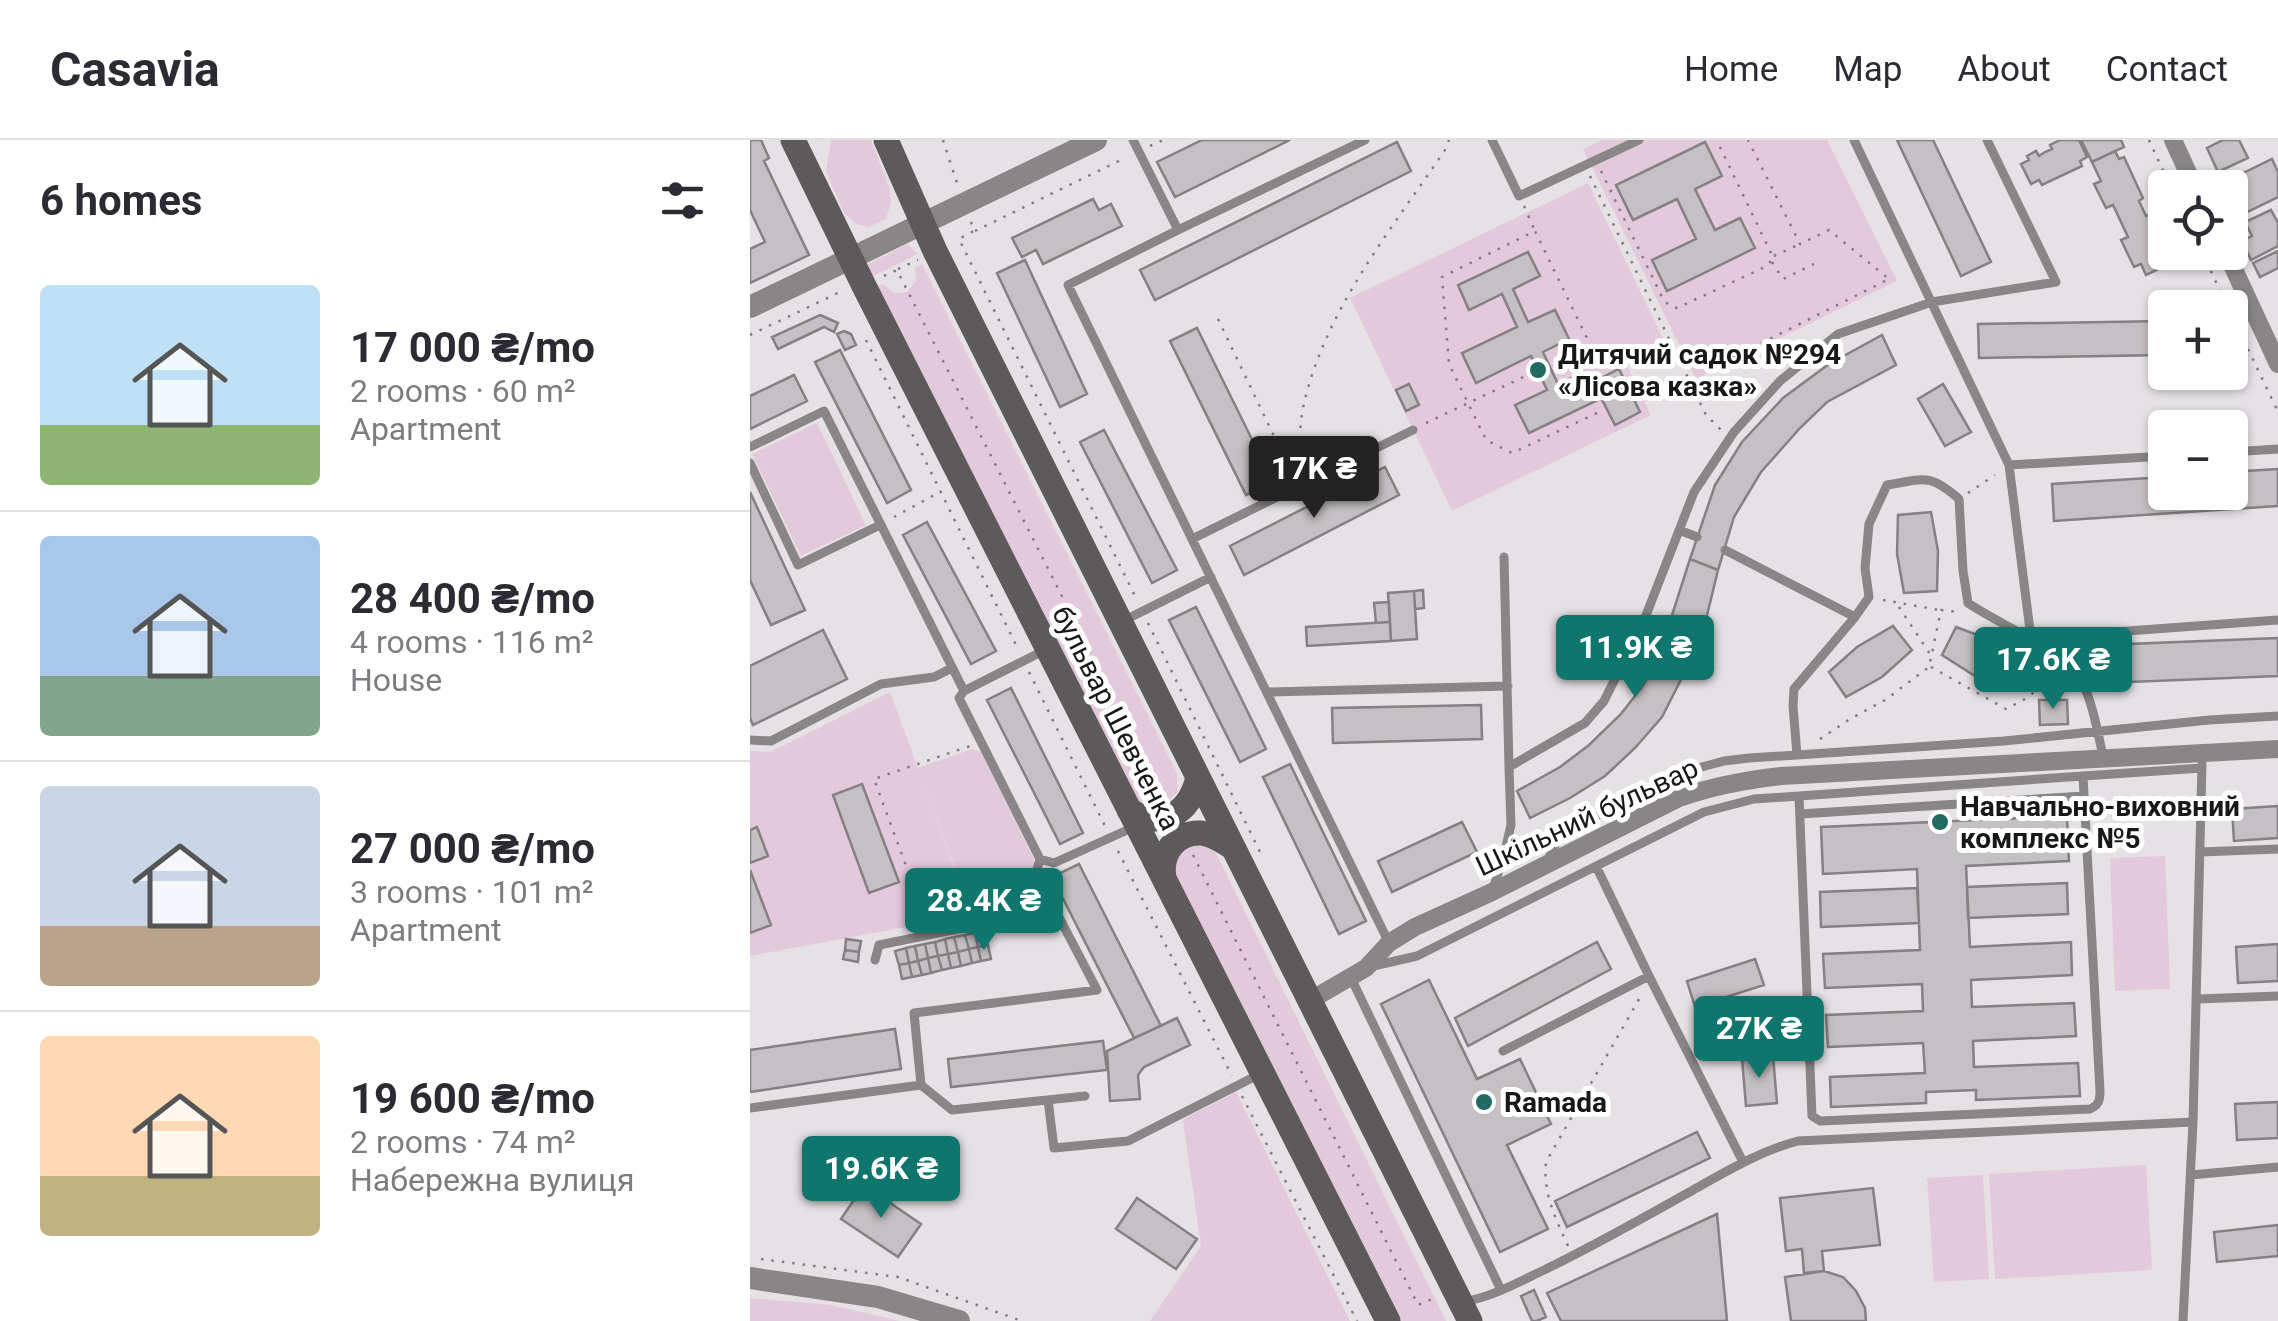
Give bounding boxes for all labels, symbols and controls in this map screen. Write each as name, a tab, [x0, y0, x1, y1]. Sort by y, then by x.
text: Casavia	[50, 41, 220, 98]
text: Home	[1684, 49, 1778, 90]
text: Map	[1833, 49, 1902, 90]
text: About	[1957, 49, 2051, 90]
text: Contact	[2106, 49, 2228, 90]
map controls	[2148, 170, 2248, 510]
button: locate	[2148, 170, 2248, 270]
icon: filters	[655, 173, 710, 228]
text: 6 homes	[40, 176, 202, 225]
button: +	[2148, 290, 2248, 390]
text: 17 000 ₴/mo	[350, 323, 595, 372]
icon: home	[120, 325, 240, 445]
place label: Дитячий садок №294 «Лісова казка»	[1558, 338, 1841, 403]
marker: Дитячий садок №294 «Лісова казка»	[1527, 359, 1549, 381]
text: 2 rooms · 60 m²	[350, 372, 575, 410]
text: Apartment	[350, 410, 502, 448]
button: −	[2148, 410, 2248, 510]
pin: 17K ₴	[1244, 436, 1384, 521]
text: 17K ₴	[1271, 449, 1357, 487]
text: 28 400 ₴/mo	[350, 574, 595, 623]
icon: home	[120, 576, 240, 696]
street label: бульвар Шевченка	[1045, 600, 1187, 836]
pin: 11.9K ₴	[1543, 615, 1727, 700]
text: 4 rooms · 116 m²	[350, 623, 593, 661]
pin: 17.6K ₴	[1961, 627, 2145, 712]
text: 11.9K ₴	[1578, 628, 1692, 666]
text: 17.6K ₴	[1996, 640, 2110, 678]
text: House	[350, 661, 442, 699]
street label: Шкільний бульвар	[1471, 751, 1703, 883]
place label: Навчально-виховний комплекс №5	[1960, 790, 2240, 855]
marker: Навчально-виховний комплекс №5	[1929, 811, 1951, 833]
text: 27 000 ₴/mo	[350, 824, 595, 873]
icon: home	[120, 826, 240, 946]
pin: 28.4K ₴	[892, 868, 1076, 953]
text: 3 rooms · 101 m²	[350, 873, 593, 911]
text: 28.4K ₴	[927, 881, 1041, 919]
text: Apartment	[350, 911, 502, 949]
pin: 27K ₴	[1689, 996, 1829, 1081]
text: 27K ₴	[1716, 1009, 1802, 1047]
text: 19 600 ₴/mo	[350, 1074, 595, 1123]
icon: home	[120, 1076, 240, 1196]
place label: Ramada	[1504, 1086, 1607, 1119]
marker: Ramada	[1473, 1091, 1495, 1113]
text: 2 rooms · 74 m²	[350, 1123, 575, 1161]
pin: 19.6K ₴	[789, 1136, 973, 1221]
text: 19.6K ₴	[824, 1149, 938, 1187]
text: Набережна вулиця	[350, 1161, 634, 1199]

